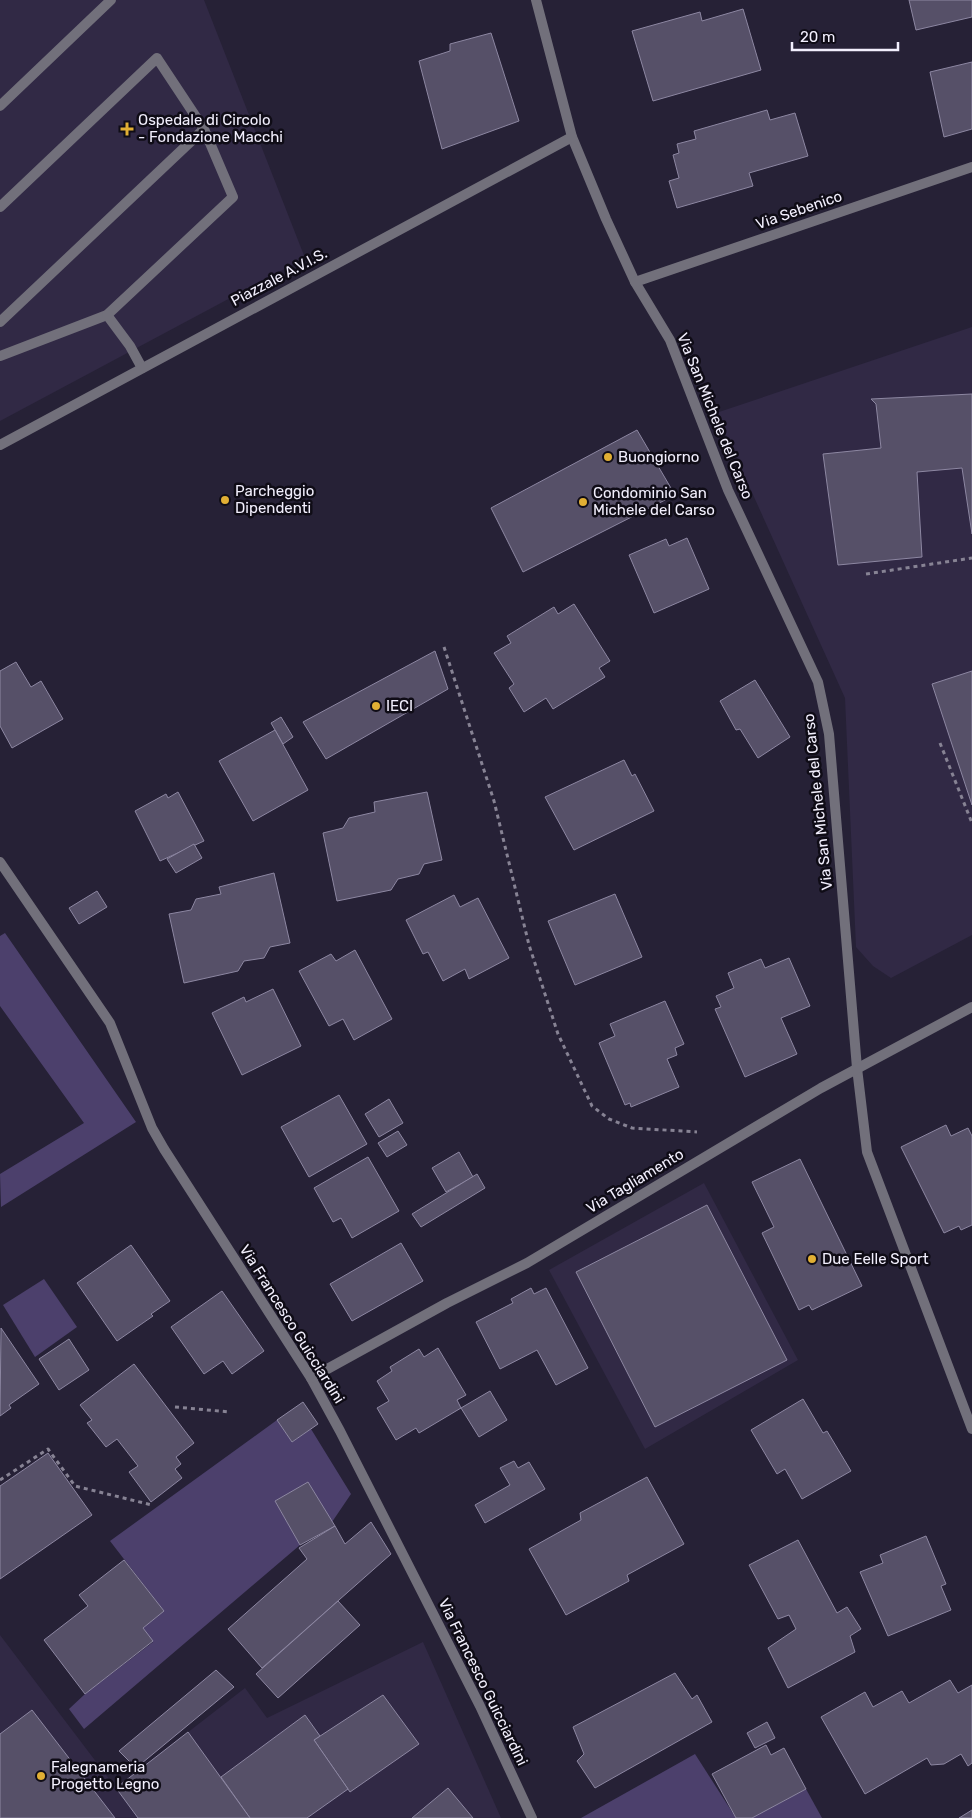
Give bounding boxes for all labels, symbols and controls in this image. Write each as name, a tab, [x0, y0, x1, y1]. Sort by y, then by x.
scale bar	[792, 20, 898, 52]
text: 20 m	[800, 28, 835, 46]
place label: Ospedale di Circolo - Fondazione Macchi	[138, 111, 283, 146]
marker: Ospedale di Circolo - Fondazione Macchi	[120, 122, 134, 136]
street label: Via Sebenico	[754, 187, 844, 233]
street label: Piazzale A.V.I.S.	[228, 244, 330, 310]
street label: Via San Michele del Carso	[673, 330, 757, 502]
place label: Buongiorno	[618, 448, 699, 466]
marker: Buongiorno	[602, 451, 614, 463]
place label: Parcheggio Dipendenti	[235, 482, 314, 517]
place label: Condominio San Michele del Carso	[593, 484, 715, 519]
marker: Parcheggio Dipendenti	[219, 494, 231, 506]
marker: Condominio San Michele del Carso	[577, 496, 589, 508]
place label: IECI	[386, 697, 413, 715]
marker: IECI	[370, 700, 382, 712]
street label: Via San Michele del Carso	[800, 713, 836, 891]
street label: Via Tagliamento	[583, 1145, 687, 1217]
street label: Via Francesco Guicciardini	[236, 1241, 348, 1407]
place label: Due Eelle Sport	[822, 1250, 929, 1268]
marker: Due Eelle Sport	[806, 1253, 818, 1265]
street label: Via Francesco Guicciardini	[435, 1595, 531, 1769]
place label: Falegnameria Progetto Legno	[51, 1758, 159, 1793]
marker: Falegnameria Progetto Legno	[35, 1770, 47, 1782]

